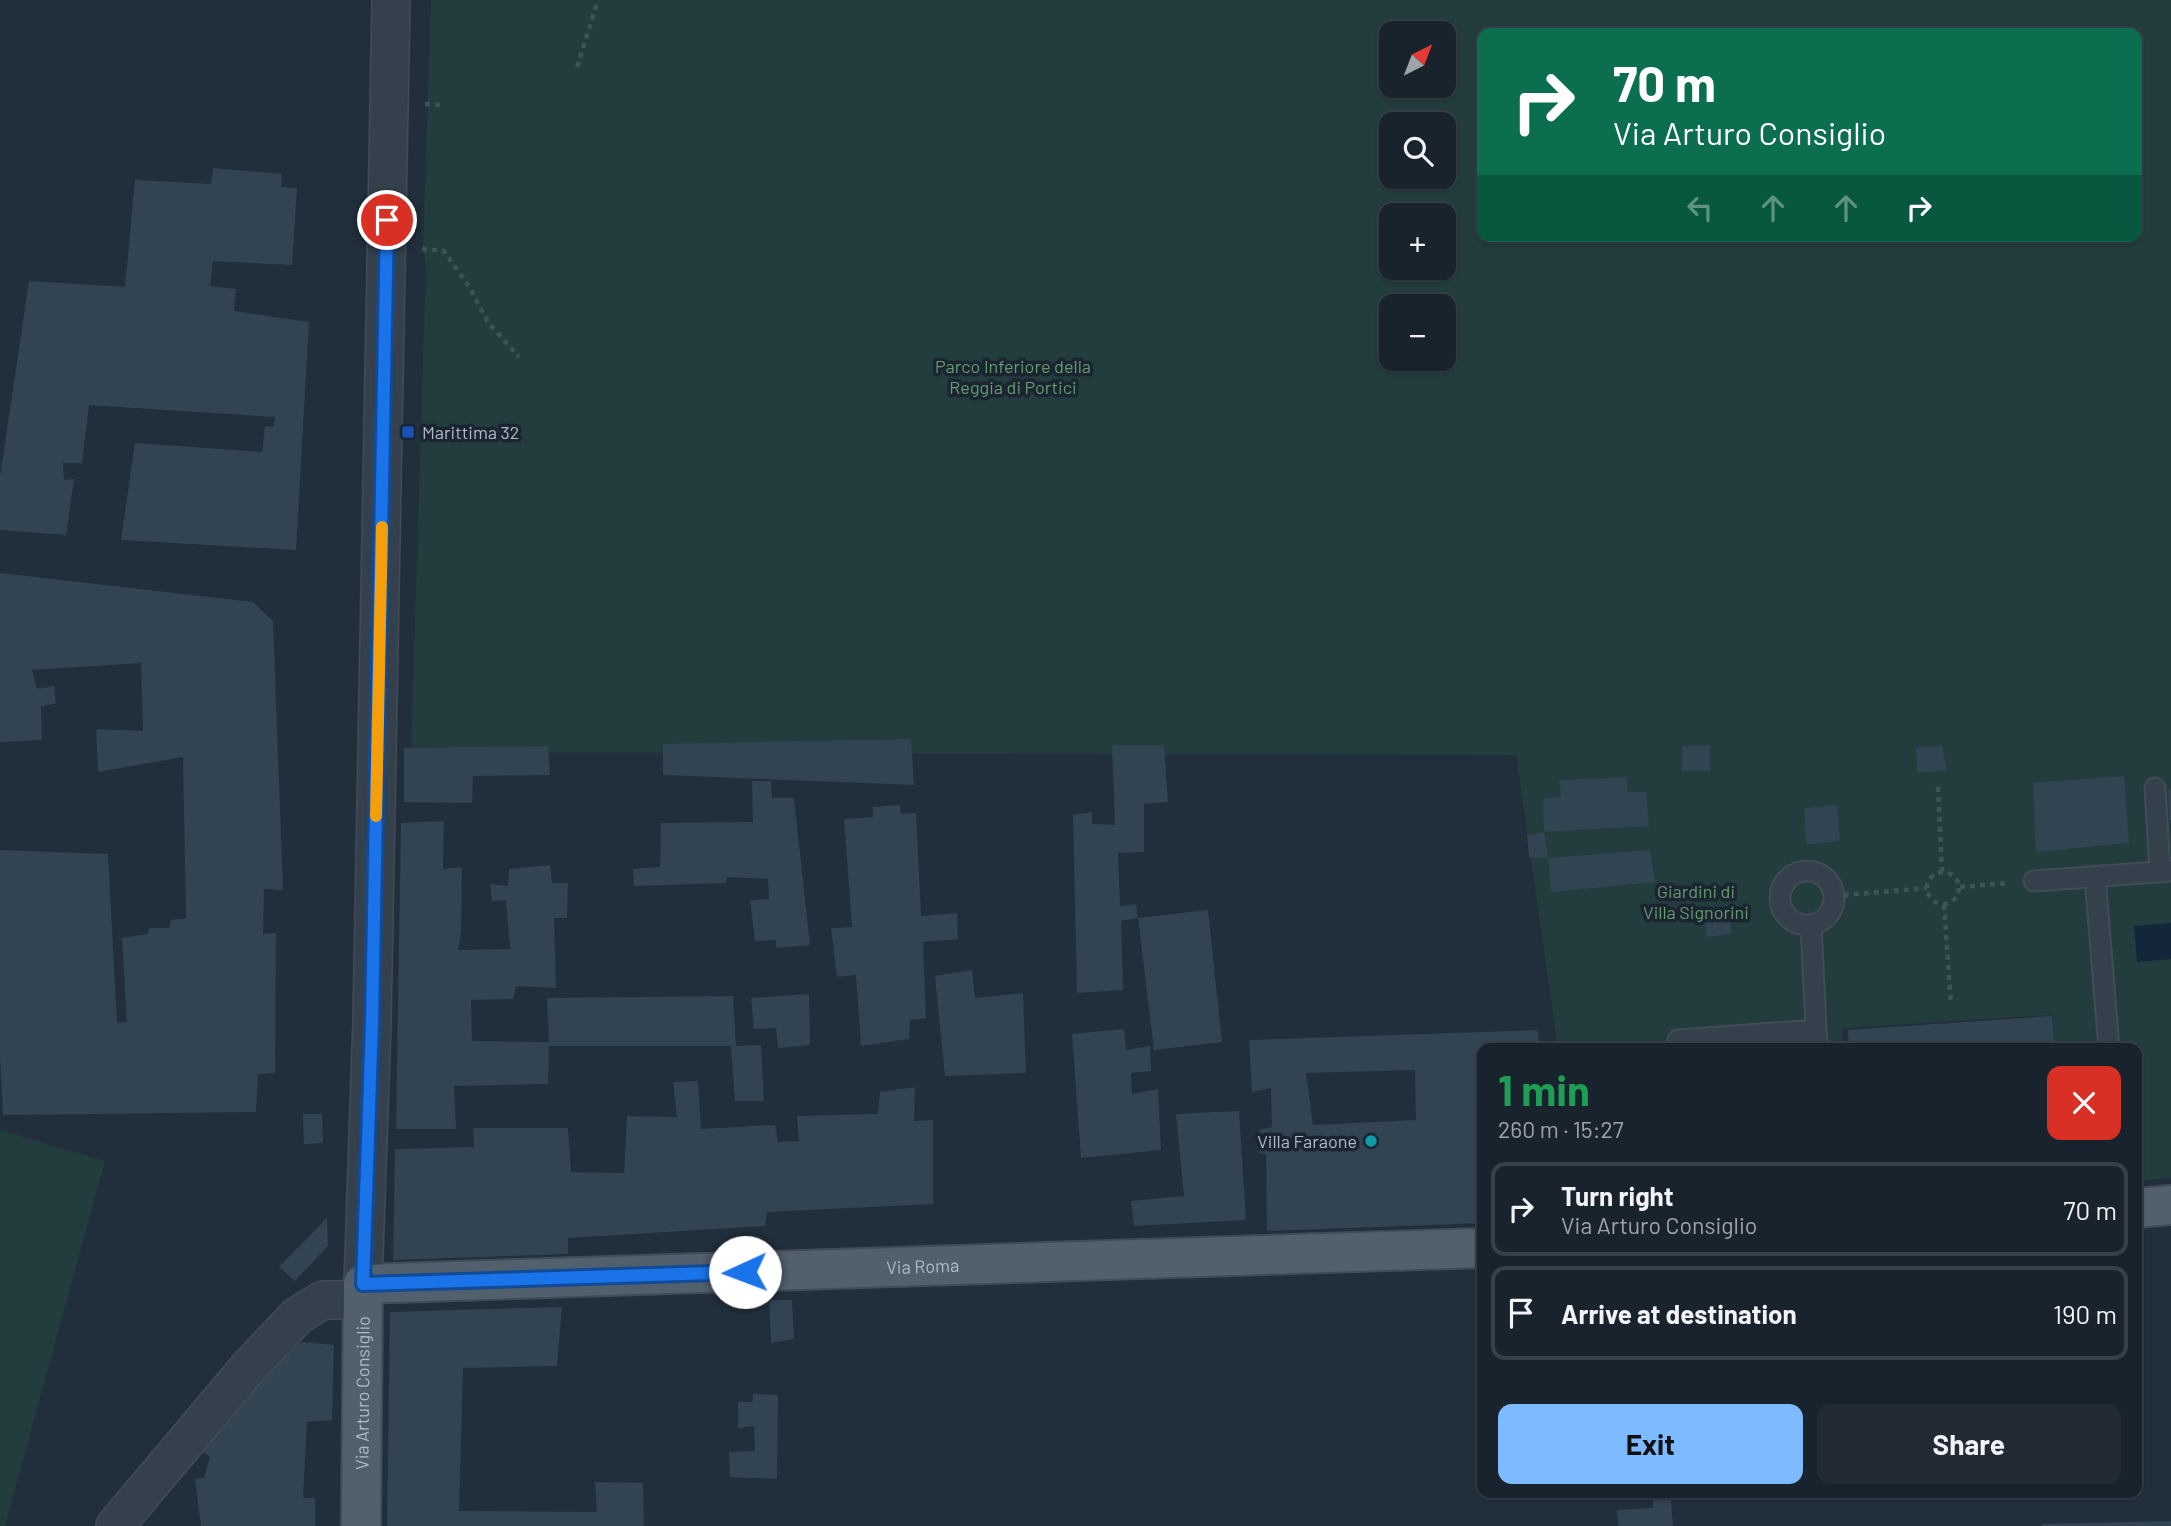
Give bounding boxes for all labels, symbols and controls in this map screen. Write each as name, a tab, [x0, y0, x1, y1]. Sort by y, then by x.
north arrow	[1379, 21, 1456, 98]
map controls	[1379, 21, 1456, 371]
text: 70 m	[1613, 53, 1716, 112]
icon: right	[1498, 56, 1589, 147]
button: search	[1379, 112, 1456, 189]
text: Via Arturo Consiglio	[1613, 113, 1886, 151]
icon: left	[1681, 189, 1719, 227]
icon: ahead	[1754, 189, 1792, 227]
icon: ahead	[1827, 189, 1865, 227]
icon: right	[1900, 189, 1938, 227]
pin	[357, 190, 417, 250]
icon: arrive	[368, 201, 406, 239]
button: +	[1379, 203, 1456, 280]
button: −	[1379, 294, 1456, 371]
park label: Parco Inferiore della Reggia di Portici	[935, 355, 1091, 398]
place label: Marittima 32	[422, 421, 520, 443]
marker: Marittima 32	[400, 424, 416, 440]
park label: Giardini di Villa Signorini	[1643, 880, 1749, 923]
text: 1 min	[1498, 1064, 1590, 1114]
button: close	[2047, 1066, 2121, 1140]
text: 260 m · 15:27	[1498, 1115, 1624, 1143]
place label: Villa Faraone	[1257, 1130, 1357, 1152]
marker: Villa Faraone	[1363, 1133, 1379, 1149]
text: Turn right	[1561, 1180, 1674, 1211]
icon: right	[1502, 1190, 1540, 1228]
text: 70 m	[2063, 1194, 2117, 1225]
text: Via Arturo Consiglio	[1561, 1211, 1757, 1239]
position arrow	[708, 1235, 782, 1309]
street label: Via Roma	[886, 1254, 959, 1278]
icon: arrive	[1502, 1294, 1540, 1332]
text: Arrive at destination	[1561, 1298, 1797, 1329]
text: 190 m	[2053, 1298, 2117, 1329]
street label: Via Arturo Consiglio	[350, 1316, 374, 1470]
button: Exit	[1498, 1404, 1803, 1484]
button: Share	[1817, 1404, 2121, 1484]

